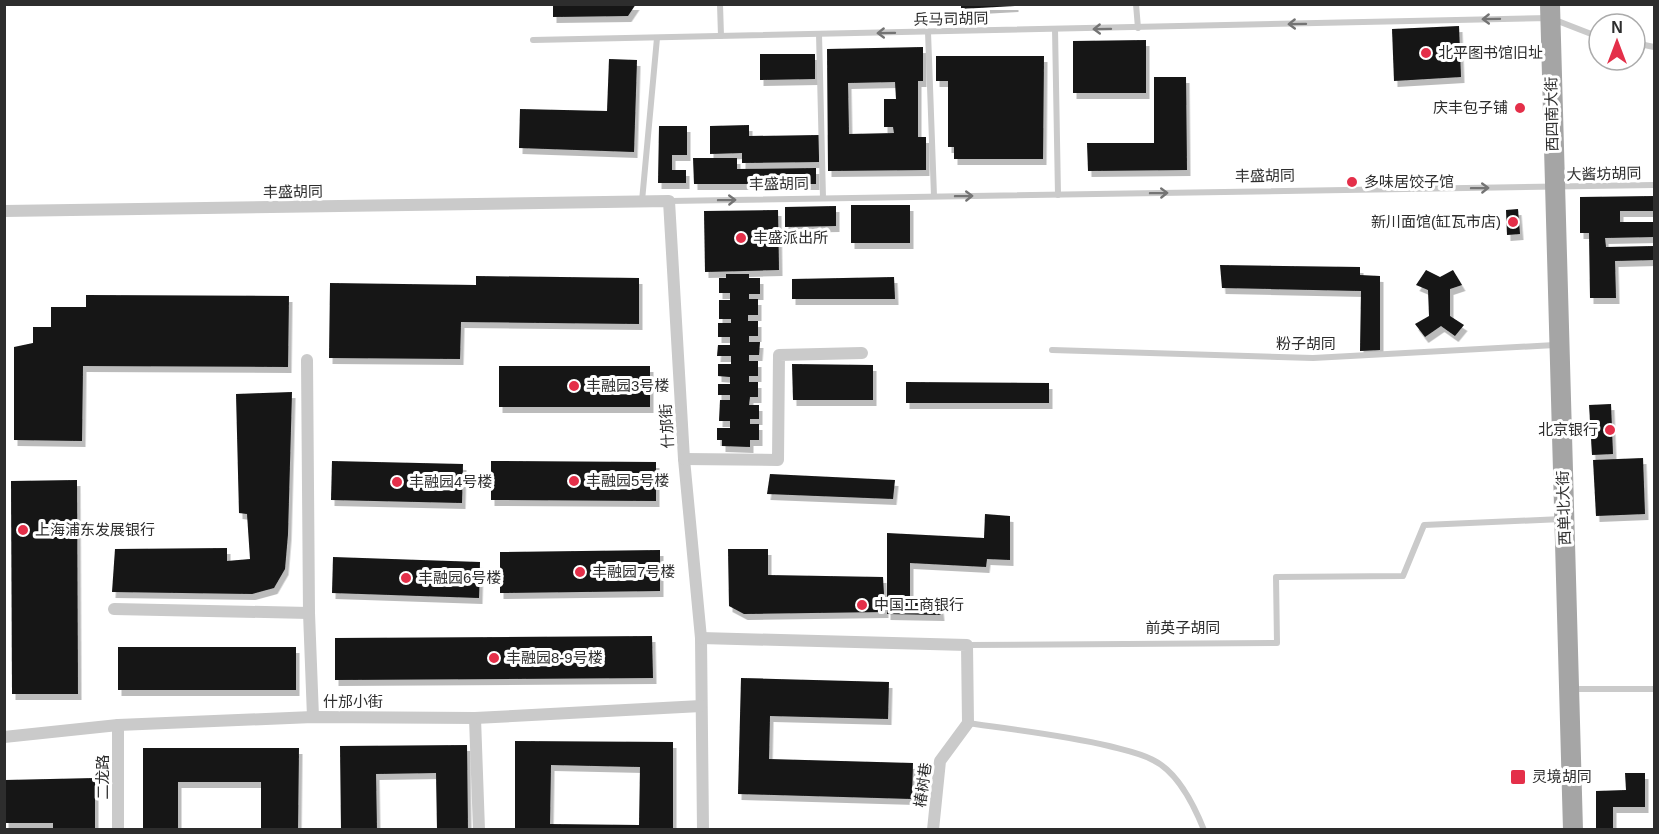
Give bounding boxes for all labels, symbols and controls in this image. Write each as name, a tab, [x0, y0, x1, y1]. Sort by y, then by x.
street label: 兵马司胡同	[913, 9, 989, 28]
north arrow	[1587, 12, 1647, 72]
one-way arrow	[1482, 14, 1502, 25]
one-way arrow	[1287, 18, 1307, 30]
text: N	[1611, 19, 1623, 36]
one-way arrow	[1092, 23, 1112, 34]
one-way arrow	[876, 27, 896, 38]
place label: 北平图书馆旧址	[1438, 44, 1543, 61]
marker: 北平图书馆旧址	[1419, 46, 1433, 60]
street label: 西四南大街	[1542, 76, 1561, 152]
place label: 庆丰包子铺	[1433, 99, 1508, 116]
marker: 庆丰包子铺	[1513, 101, 1527, 115]
street label: 大酱坊胡同	[1566, 164, 1642, 183]
street label: 丰盛胡同	[1235, 166, 1295, 185]
place label: 多味居饺子馆	[1364, 173, 1454, 190]
street label: 丰盛胡同	[749, 174, 809, 193]
marker: 多味居饺子馆	[1345, 175, 1359, 189]
street label: 丰盛胡同	[263, 182, 323, 201]
one-way arrow	[1470, 182, 1490, 194]
one-way arrow	[1149, 187, 1169, 199]
one-way arrow	[954, 190, 974, 202]
one-way arrow	[717, 194, 737, 205]
place label: 新川面馆(缸瓦市店)	[1371, 213, 1501, 230]
marker: 新川面馆(缸瓦市店)	[1506, 215, 1520, 229]
place label: 丰盛派出所	[753, 229, 828, 246]
marker: 丰盛派出所	[734, 231, 748, 245]
street label: 粉子胡同	[1276, 335, 1336, 352]
place label: 丰融园3号楼	[586, 377, 669, 394]
marker: 丰融园3号楼	[567, 379, 581, 393]
street label: 什邡街	[657, 403, 676, 449]
place label: 北京银行	[1538, 421, 1598, 438]
marker: 北京银行	[1603, 423, 1617, 437]
street label: 西单北大街	[1554, 470, 1573, 546]
place label: 丰融园5号楼	[586, 472, 669, 489]
place label: 丰融园4号楼	[409, 473, 492, 490]
marker: 丰融园5号楼	[567, 474, 581, 488]
marker: 丰融园4号楼	[390, 475, 404, 489]
place label: 上海浦东发展银行	[35, 521, 155, 538]
marker: 上海浦东发展银行	[16, 523, 30, 537]
place label: 丰融园7号楼	[592, 563, 675, 580]
marker: 丰融园7号楼	[573, 565, 587, 579]
place label: 丰融园6号楼	[418, 569, 501, 586]
marker: 丰融园6号楼	[399, 571, 413, 585]
place label: 中国工商银行	[874, 596, 964, 613]
marker: 中国工商银行	[855, 598, 869, 612]
street label: 前英子胡同	[1145, 619, 1221, 636]
place label: 丰融园8-9号楼	[506, 649, 603, 666]
marker: 丰融园8-9号楼	[487, 651, 501, 665]
street label: 什邡小街	[323, 693, 383, 710]
street label: 二龙路	[94, 754, 111, 800]
street label: 椿树巷	[911, 761, 934, 808]
marker: 灵境胡同	[1509, 768, 1527, 786]
place label: 灵境胡同	[1532, 768, 1592, 785]

